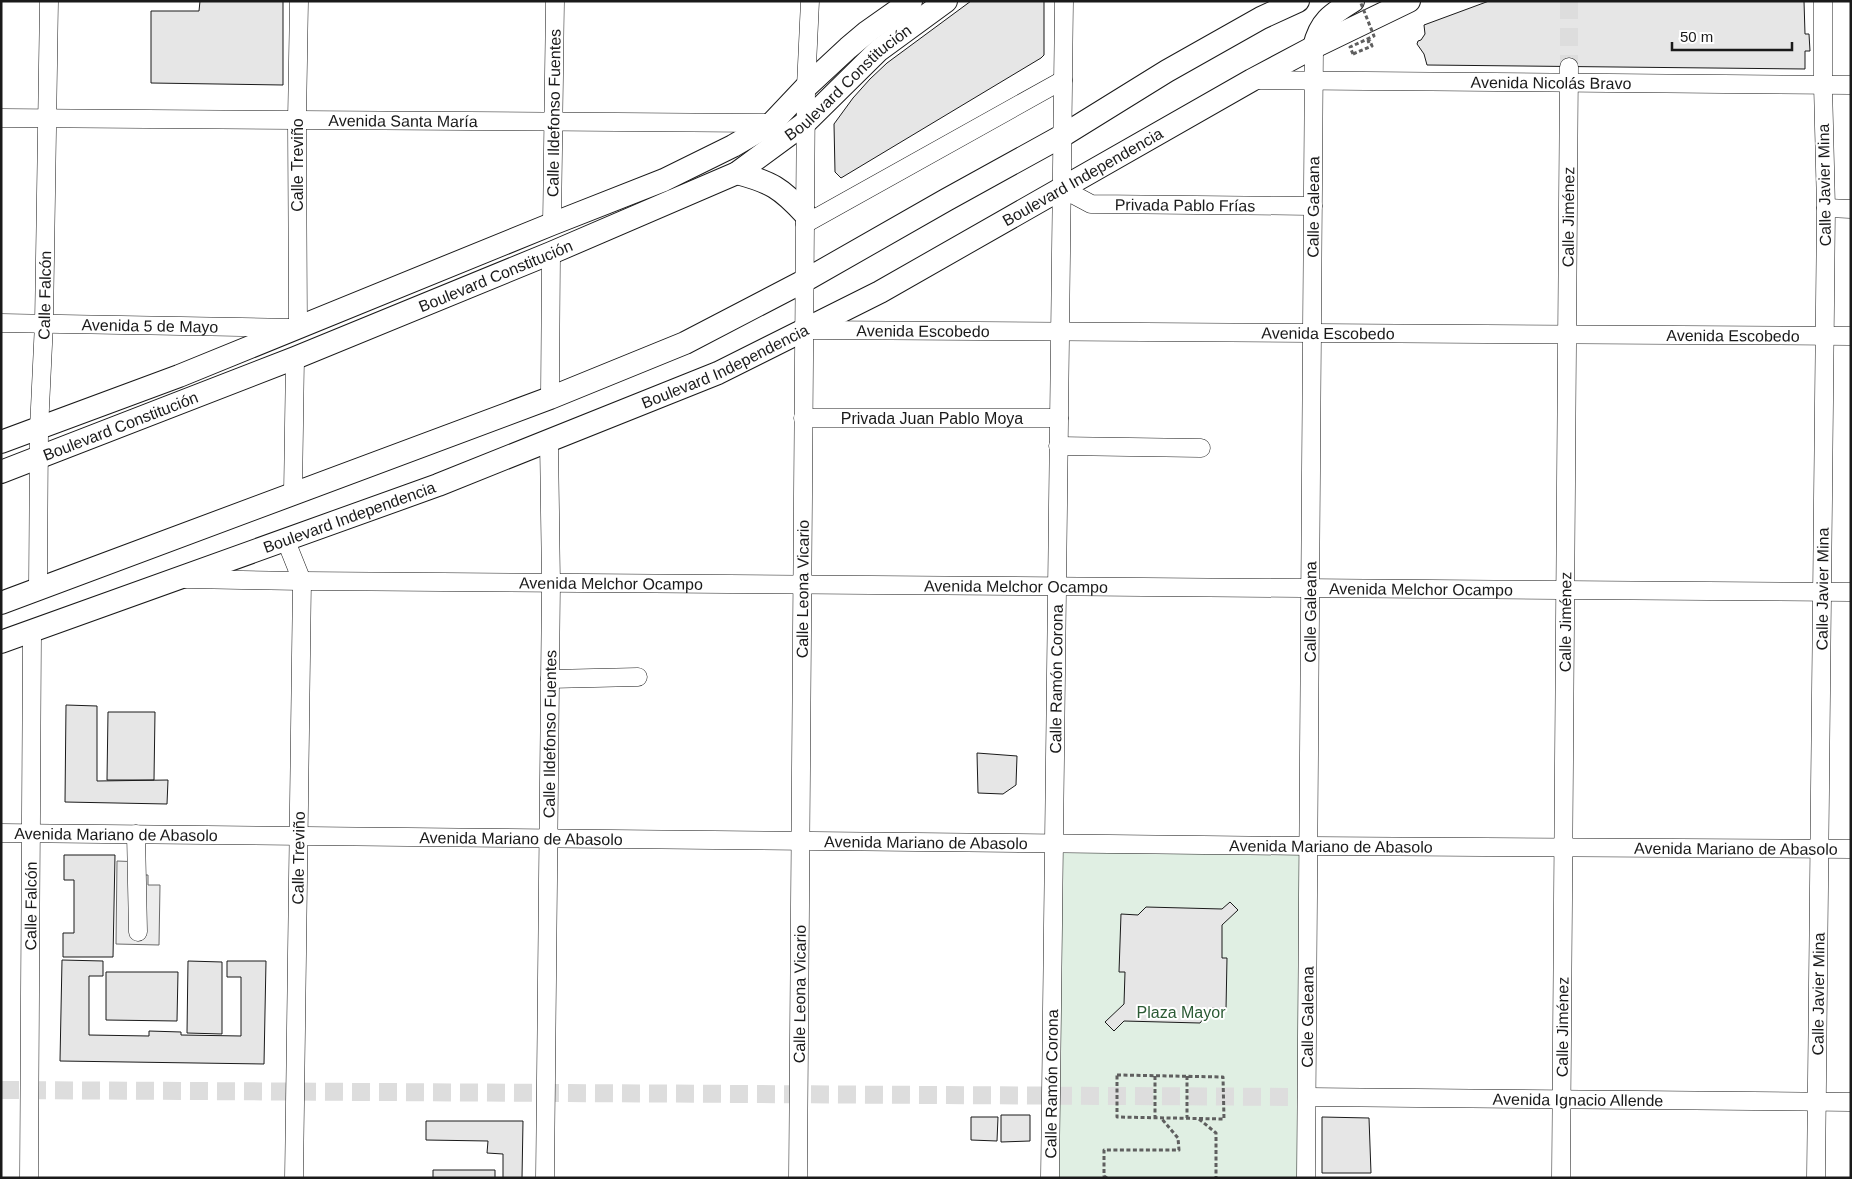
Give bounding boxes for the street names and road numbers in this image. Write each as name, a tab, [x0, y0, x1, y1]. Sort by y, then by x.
street label: Boulevard Constitución	[782, 21, 915, 144]
street label: Calle Ildefonso Fuentes	[544, 29, 564, 197]
street label: Avenida Nicolás Bravo	[1471, 74, 1632, 92]
street label: Avenida Santa María	[328, 112, 478, 130]
street label: Calle Treviño	[289, 118, 306, 212]
street label: Calle Javier Mina	[1815, 123, 1834, 246]
street label: Boulevard Independencia	[1000, 125, 1166, 229]
street label: Calle Galeana	[1305, 156, 1322, 258]
street label: Calle Jiménez	[1560, 167, 1577, 267]
street label: Privada Pablo Frías	[1115, 196, 1255, 214]
street label: Boulevard Constitución	[416, 237, 575, 315]
street label: Calle Falcón	[35, 250, 54, 340]
street label: Avenida 5 de Mayo	[81, 316, 219, 336]
street label: Boulevard Independencia	[639, 321, 811, 412]
street label: Avenida Escobedo	[856, 322, 990, 340]
street label: Avenida Escobedo	[1261, 325, 1395, 342]
street label: Avenida Escobedo	[1666, 327, 1800, 345]
street label: Boulevard Constitución	[41, 388, 200, 464]
street label: Privada Juan Pablo Moya	[841, 410, 1023, 427]
street label: Boulevard Independencia	[261, 479, 438, 556]
street label: Calle Leona Vicario	[794, 520, 812, 658]
street label: Calle Javier Mina	[1813, 527, 1832, 651]
street label: Calle Galeana	[1302, 561, 1319, 663]
street label: Calle Jiménez	[1557, 572, 1574, 672]
street label: Avenida Melchor Ocampo	[519, 575, 703, 593]
street label: Avenida Melchor Ocampo	[924, 577, 1108, 596]
street label: Avenida Melchor Ocampo	[1329, 580, 1513, 599]
street label: Calle Ramón Corona	[1047, 604, 1066, 754]
street label: Calle Ildefonso Fuentes	[541, 650, 559, 818]
street label: Calle Treviño	[289, 811, 308, 905]
street label: Avenida Mariano de Abasolo	[14, 825, 218, 844]
street label: Avenida Mariano de Abasolo	[419, 829, 623, 848]
street label: Avenida Mariano de Abasolo	[824, 833, 1028, 852]
street label: Avenida Mariano de Abasolo	[1229, 837, 1433, 856]
street label: Avenida Mariano de Abasolo	[1634, 840, 1838, 858]
street label: Calle Falcón	[22, 861, 40, 951]
street label: Calle Leona Vicario	[791, 925, 809, 1063]
street label: Calle Javier Mina	[1809, 932, 1828, 1056]
street label: Calle Galeana	[1299, 966, 1316, 1068]
street label: Calle Jiménez	[1554, 977, 1571, 1077]
street label: Calle Ramón Corona	[1042, 1009, 1061, 1159]
street label: Avenida Ignacio Allende	[1493, 1091, 1663, 1109]

